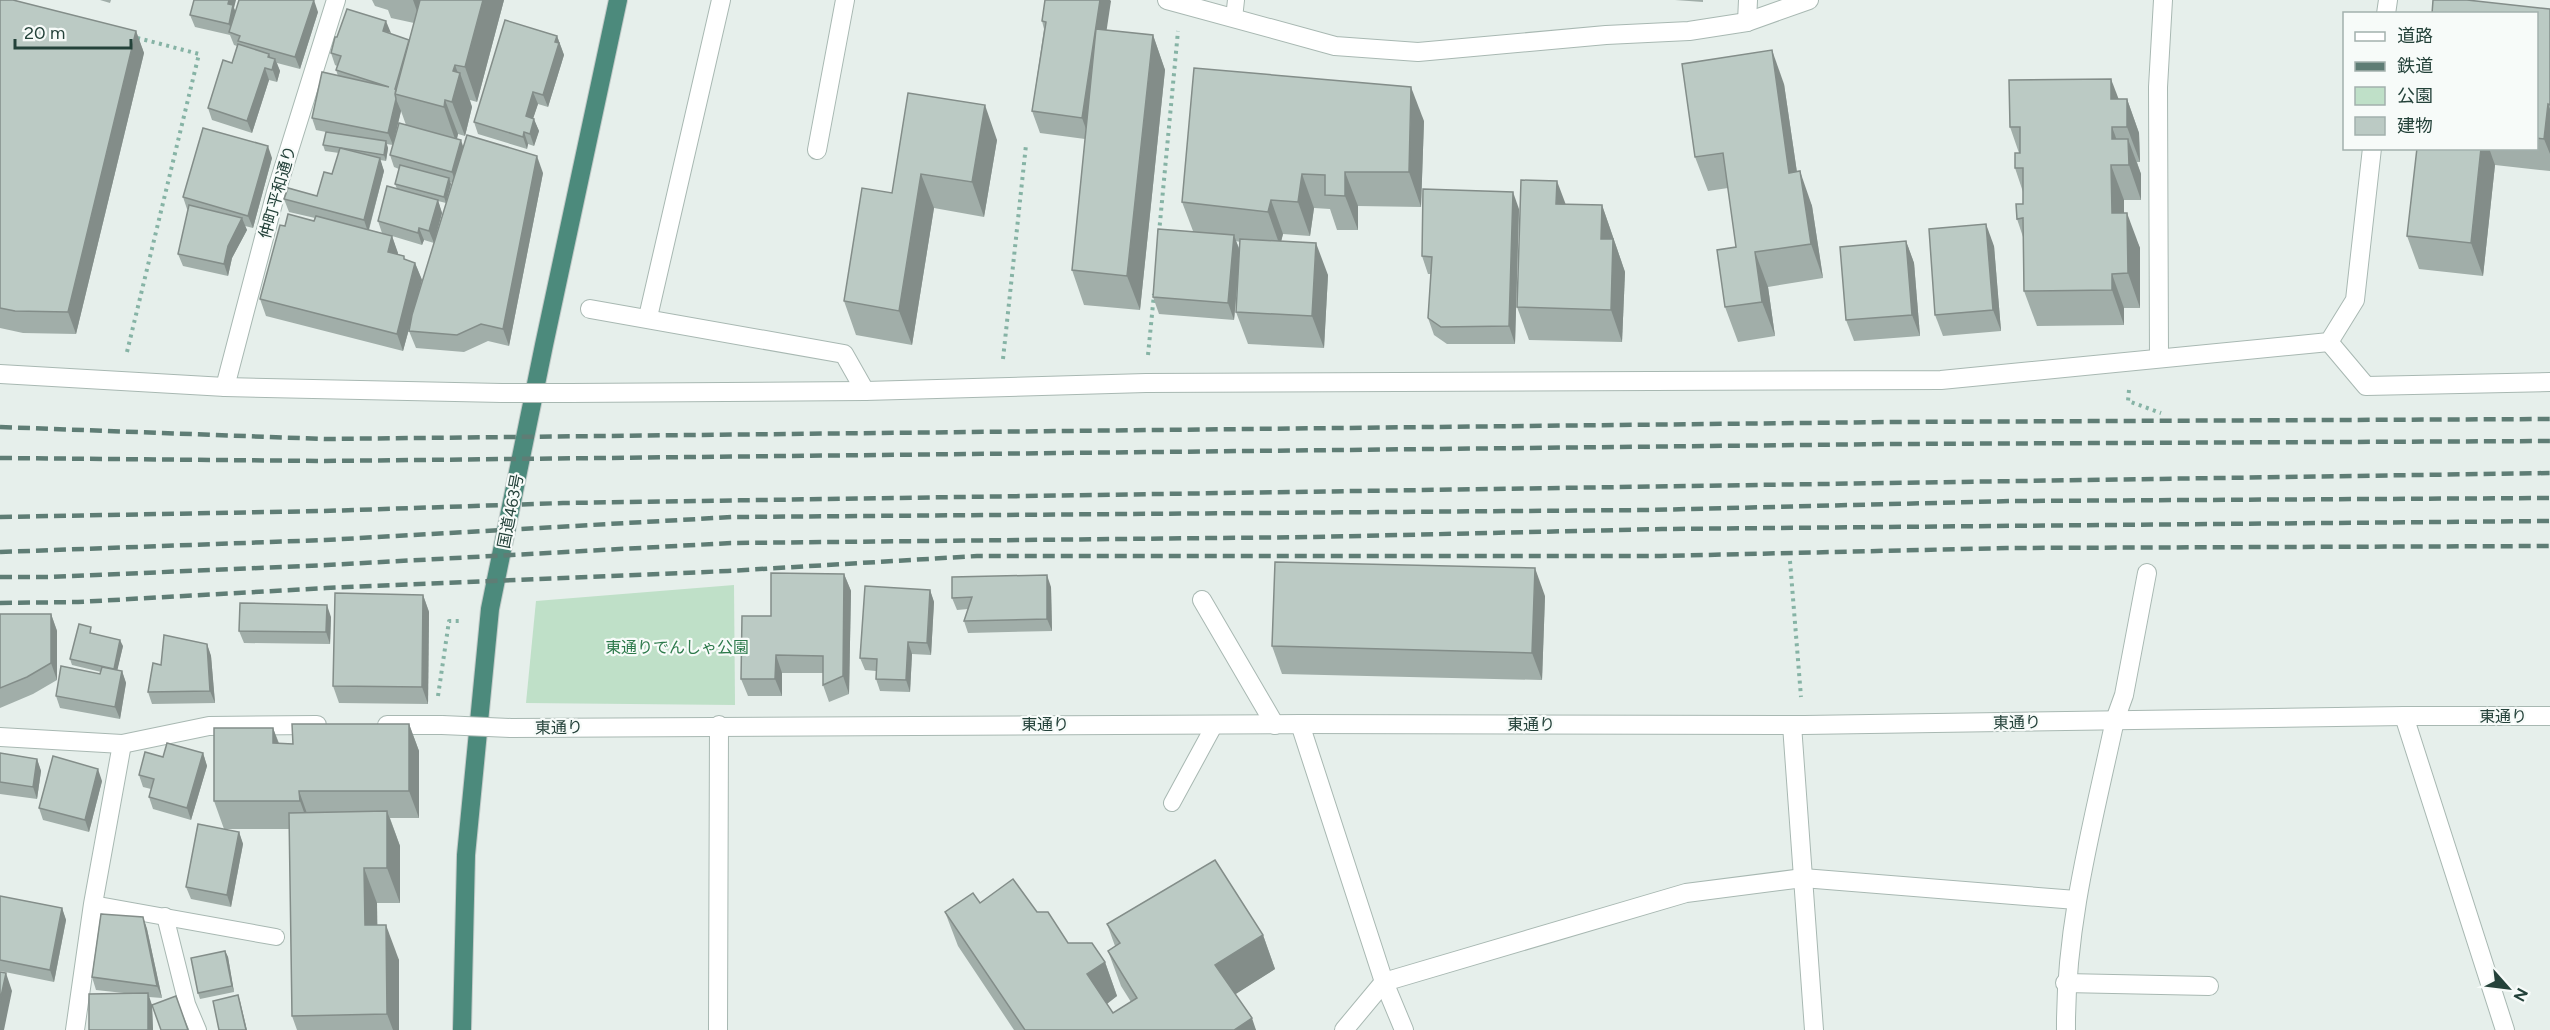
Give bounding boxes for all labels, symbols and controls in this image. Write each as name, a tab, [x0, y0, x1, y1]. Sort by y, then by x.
scale bar	[15, 12, 130, 50]
legend	[2343, 12, 2538, 150]
text: 20 m	[24, 22, 65, 44]
text: 道路	[2397, 25, 2433, 47]
text: 鉄道	[2397, 55, 2433, 77]
text: 公園	[2397, 85, 2433, 107]
text: 建物	[2397, 115, 2433, 137]
street label: 仲町平和通り	[255, 143, 300, 241]
street label: 国道463号	[494, 472, 527, 550]
park label: 東通りでんしゃ公園	[605, 638, 749, 657]
street label: 東通り	[2479, 707, 2527, 726]
street label: 東通り	[1993, 713, 2041, 732]
street label: 東通り	[1021, 715, 1069, 734]
street label: 東通り	[1507, 715, 1555, 734]
street label: 東通り	[535, 718, 583, 737]
north arrow	[2478, 958, 2538, 1018]
text: N	[2510, 985, 2532, 1005]

